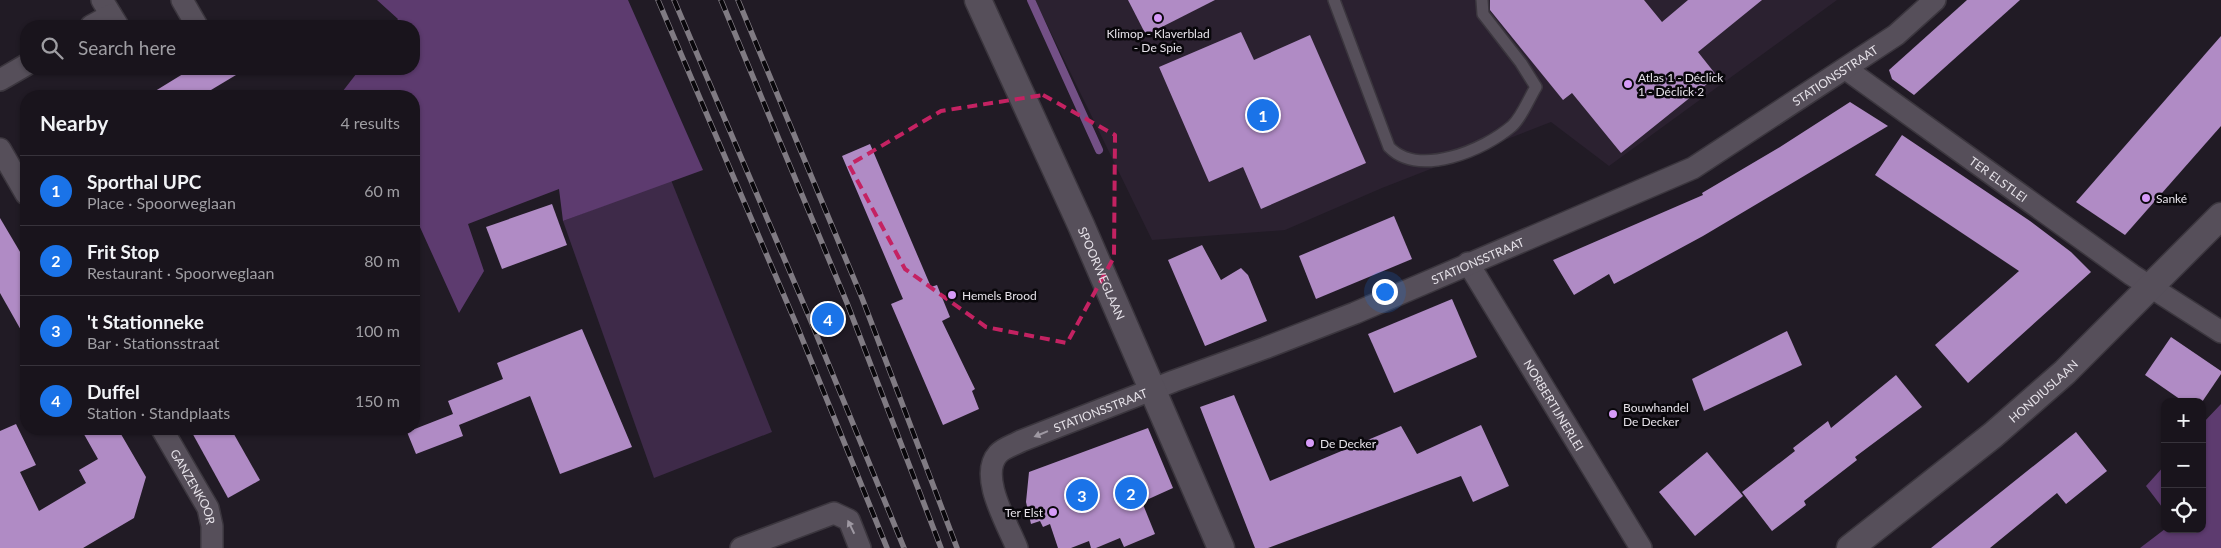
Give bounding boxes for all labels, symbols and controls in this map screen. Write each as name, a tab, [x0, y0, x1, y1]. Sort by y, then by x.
marker: Klimop - Klaverblad - De Spie	[1152, 12, 1164, 24]
search box	[20, 20, 420, 75]
place label: Klimop - Klaverblad - De Spie	[1106, 26, 1210, 55]
icon: search	[38, 34, 66, 62]
text: Search here	[78, 36, 176, 59]
street label: STATIONSSTRAAT	[1789, 42, 1880, 109]
place label: Atlas 1 - Déclick 1 - Déclick 2	[1638, 70, 1724, 99]
marker: Atlas 1 - Déclick 1 - Déclick 2	[1622, 78, 1634, 90]
pin: 1	[1247, 96, 1279, 134]
text: Nearby	[40, 110, 108, 135]
text: 4 results	[340, 113, 400, 132]
street label: TER ELSTLEI	[1967, 153, 2030, 205]
text: Sporthal UPC	[87, 170, 201, 193]
text: 1	[51, 181, 61, 200]
text: 60 m	[364, 181, 400, 200]
place label: Sanké	[2156, 191, 2187, 206]
marker: Sanké	[2140, 192, 2152, 204]
text: Place · Spoorweglaan	[87, 193, 236, 212]
street label: SPOORWEGLAAN	[1075, 224, 1129, 322]
street label: STATIONSSTRAAT	[1429, 234, 1526, 287]
text: Frit Stop	[87, 240, 159, 263]
text: 2	[51, 251, 61, 270]
text: 80 m	[364, 251, 400, 270]
text: Restaurant · Spoorweglaan	[87, 263, 274, 282]
your location	[1372, 279, 1398, 305]
place label: Hemels Brood	[962, 288, 1037, 303]
marker: Hemels Brood	[946, 289, 958, 301]
pin: 4	[812, 300, 844, 338]
text: 't Stationneke	[87, 310, 204, 333]
text: 3	[51, 321, 61, 340]
text: 100 m	[355, 321, 400, 340]
text: Bar · Stationsstraat	[87, 333, 220, 352]
street label: HONDIUSLAAN	[2005, 356, 2081, 425]
street label: NORBERTIJNERLEI	[1521, 357, 1588, 453]
text: Duffel	[87, 380, 140, 403]
street label: STATIONSSTRAAT	[1051, 385, 1149, 435]
text: 4	[51, 391, 61, 410]
text: 150 m	[355, 391, 400, 410]
map controls	[2161, 398, 2206, 533]
button: +	[2161, 398, 2206, 443]
place label: Bouwhandel De Decker	[1623, 400, 1689, 429]
text: Station · Standplaats	[87, 403, 230, 422]
marker: Bouwhandel De Decker	[1607, 408, 1619, 420]
one-way arrow	[1034, 430, 1048, 438]
place label: De Decker	[1320, 436, 1377, 451]
marker: De Decker	[1304, 437, 1316, 449]
button: −	[2161, 443, 2206, 488]
street label: GANZENKOOR	[168, 446, 219, 526]
pin: 2	[1115, 474, 1147, 512]
pin: 3	[1066, 476, 1098, 514]
button: locate	[2161, 488, 2206, 533]
place label: Ter Elst	[1005, 505, 1044, 520]
marker: Ter Elst	[1047, 506, 1059, 518]
one-way arrow	[847, 520, 855, 534]

